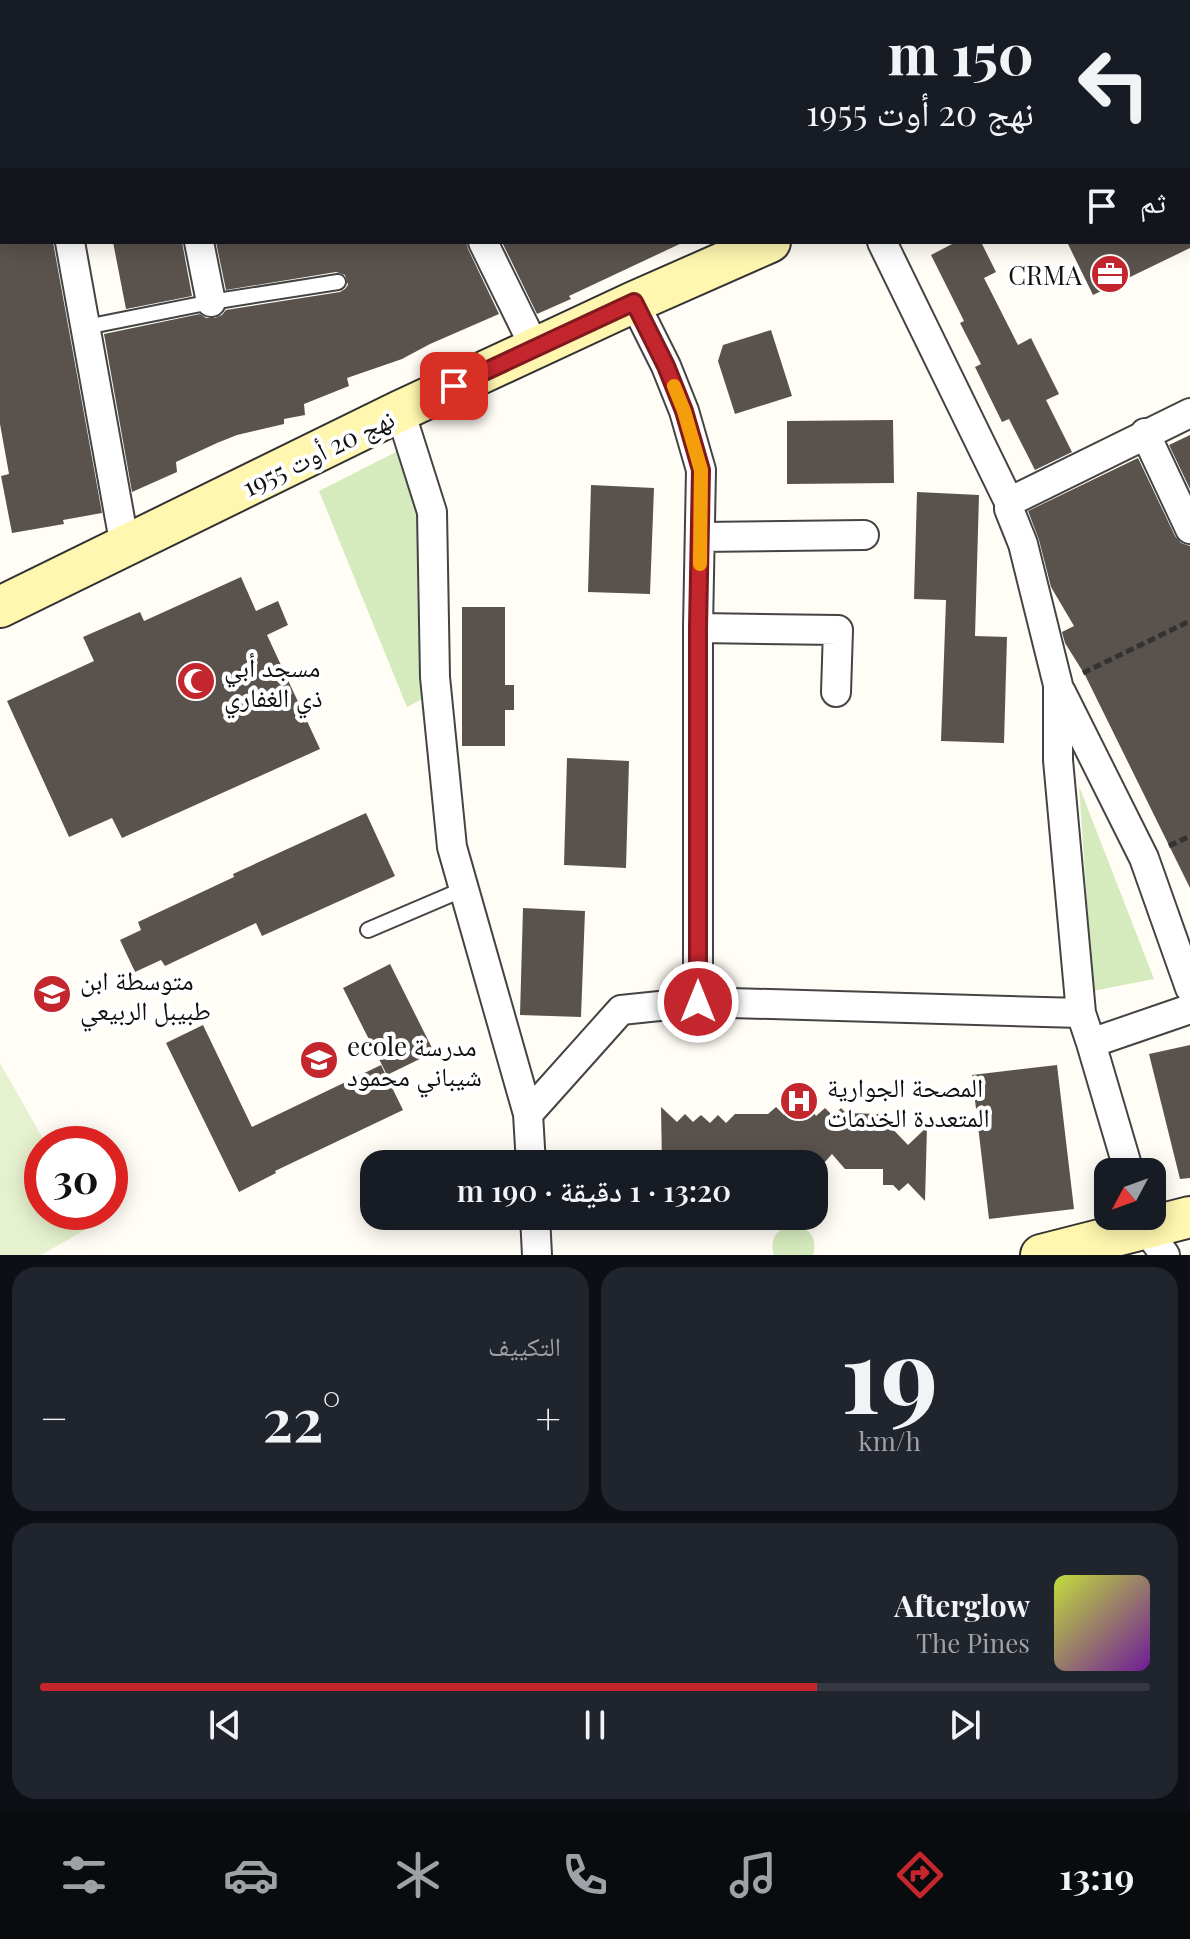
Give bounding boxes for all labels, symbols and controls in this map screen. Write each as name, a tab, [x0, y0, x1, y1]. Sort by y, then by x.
text: 150 m	[888, 15, 1034, 90]
icon: left	[1062, 32, 1166, 136]
text: نهج 20 أوت 1955	[806, 87, 1034, 135]
text: ثم	[1140, 181, 1166, 221]
icon: arrive	[1080, 184, 1124, 228]
office icon: CRMA	[1089, 253, 1131, 295]
place label: CRMA	[1008, 257, 1083, 292]
pin	[420, 352, 488, 420]
icon: arrive	[432, 364, 476, 408]
street label: نهج 20 أوت 1955	[236, 400, 400, 505]
place label: مسجد أبي ذي الغفاري	[224, 649, 323, 718]
mosque icon: مسجد أبي ذي الغفاري	[175, 660, 217, 702]
position arrow	[656, 960, 740, 1044]
place label: متوسطة ابن طبيبل الربيعي	[80, 962, 211, 1031]
school or university icon: متوسطة ابن طبيبل الربيعي	[31, 973, 73, 1015]
place label: ecole مدرسة شيباني محمود	[347, 1028, 482, 1097]
school or university icon: ecole مدرسة شيباني محمود	[298, 1039, 340, 1081]
place label: المصحة الجوارية المتعددة الخدمات	[827, 1069, 990, 1134]
hospital icon: المصحة الجوارية المتعددة الخدمات	[778, 1080, 820, 1122]
speed limit sign: 30	[24, 1126, 128, 1230]
north arrow	[1094, 1158, 1166, 1230]
map controls	[1094, 1158, 1166, 1230]
text: 13:20 · 1 دقيقة · 190 m	[457, 1170, 731, 1210]
text: 19	[841, 1301, 938, 1440]
text: التكييف	[488, 1328, 561, 1363]
text: 22°	[262, 1377, 341, 1457]
text: −	[40, 1387, 68, 1446]
text: +	[535, 1387, 561, 1446]
text: km/h	[858, 1423, 921, 1458]
text: Afterglow	[894, 1585, 1030, 1625]
text: The Pines	[916, 1625, 1030, 1660]
icon: previous	[203, 1703, 247, 1747]
icon: pause	[573, 1703, 617, 1747]
icon: next	[943, 1703, 987, 1747]
icon: filters	[56, 1847, 112, 1903]
icon: car	[223, 1847, 279, 1903]
icon: climate	[390, 1847, 446, 1903]
icon: phone	[557, 1847, 613, 1903]
icon: music	[725, 1847, 781, 1903]
icon: directions	[892, 1847, 948, 1903]
text: 13:19	[1059, 1851, 1134, 1899]

